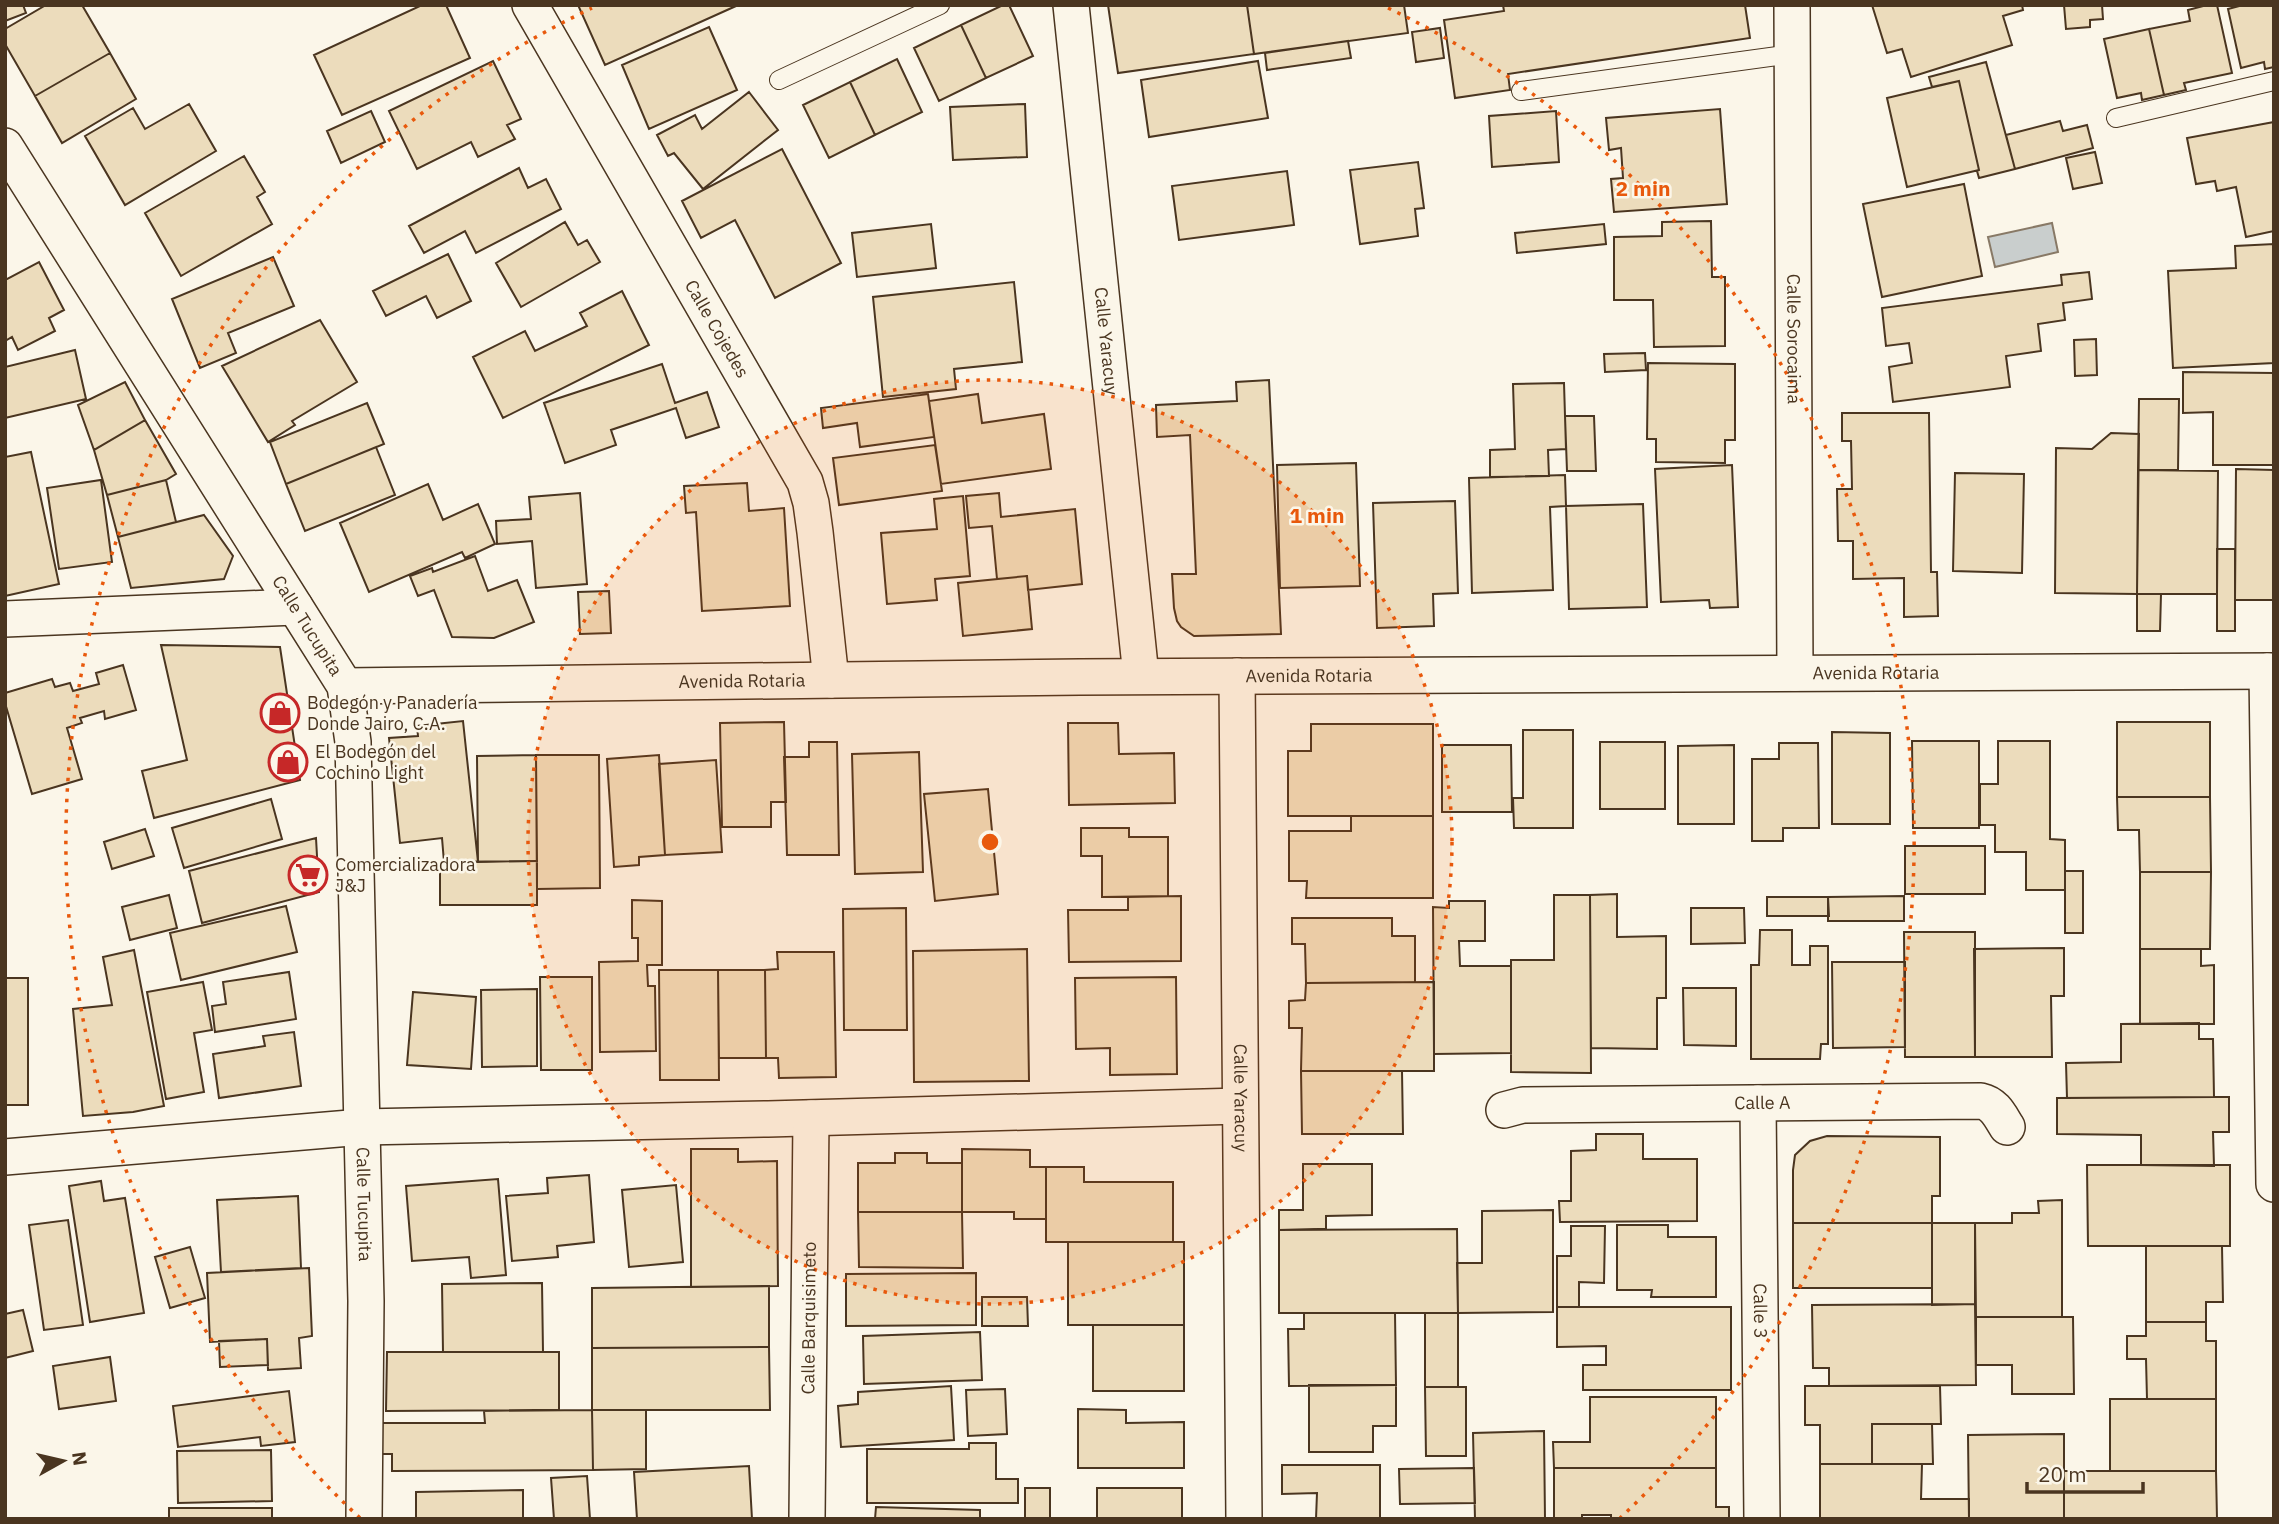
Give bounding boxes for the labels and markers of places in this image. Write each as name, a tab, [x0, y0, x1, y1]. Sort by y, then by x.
place label: Bodegón y Panadería Donde Jairo, C.A.	[307, 691, 478, 735]
shop icon: Bodegón y Panadería Donde Jairo, C.A.	[259, 692, 301, 734]
place label: El Bodegón del Cochino Light	[315, 740, 436, 784]
shop icon: El Bodegón del Cochino Light	[267, 741, 309, 783]
centre of rings	[978, 830, 1002, 854]
place label: Comercializadora J&J	[335, 853, 476, 897]
supermarket icon: Comercializadora J&J	[287, 854, 329, 896]

